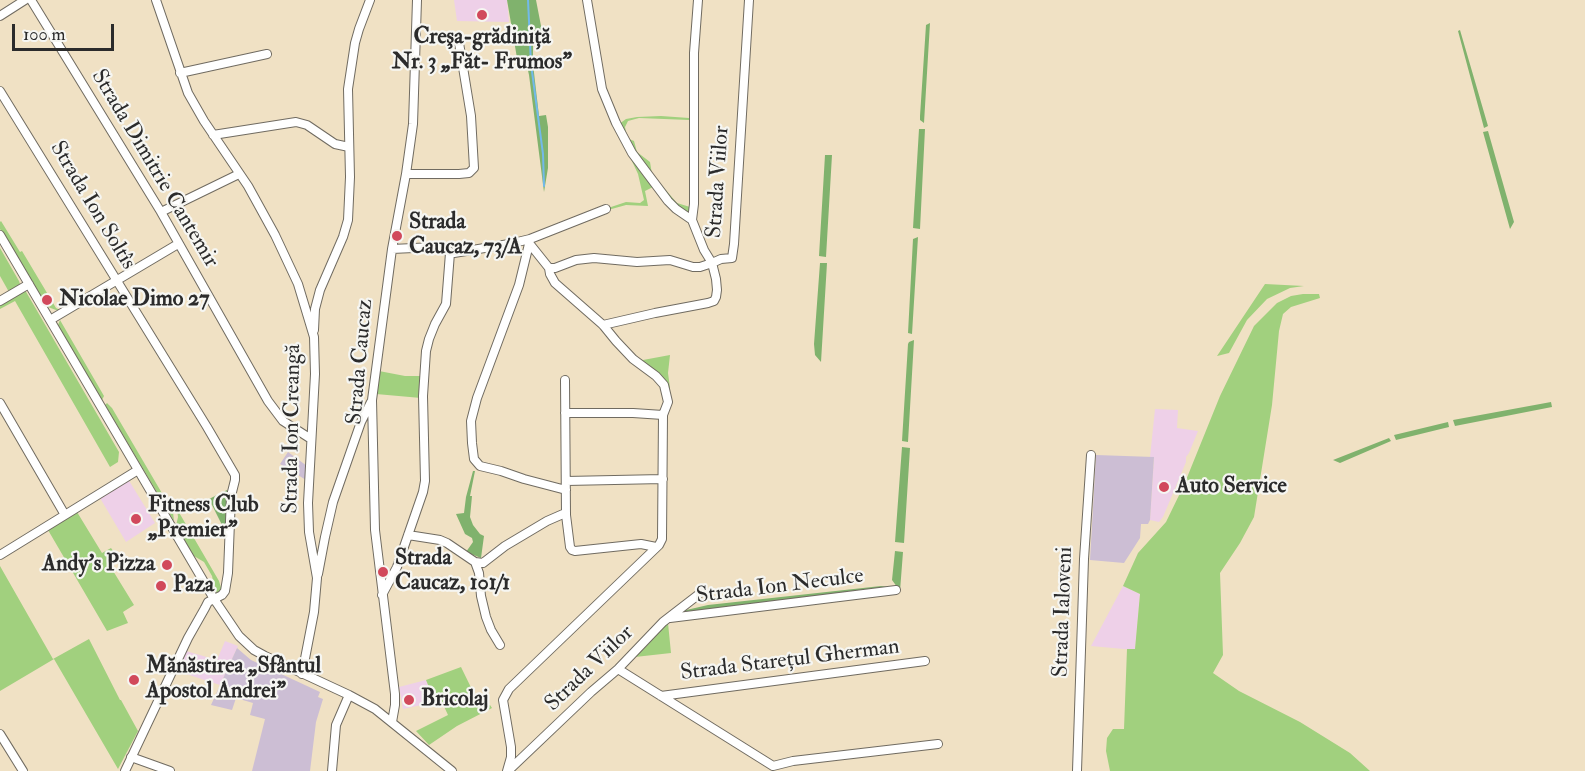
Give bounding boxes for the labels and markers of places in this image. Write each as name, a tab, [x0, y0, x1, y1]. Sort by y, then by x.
marker: Creşa-grădiniţă Nr. 3 „Făt- Frumos”	[475, 8, 489, 22]
place label: Creşa-grădiniţă Nr. 3 „Făt- Frumos”	[392, 25, 572, 76]
place label: Strada Caucaz, 73/A	[409, 210, 522, 262]
marker: Strada Caucaz, 73/A	[390, 229, 404, 243]
place label: Nicolae Dimo 27	[59, 287, 209, 313]
marker: Nicolae Dimo 27	[40, 293, 54, 307]
place label: Auto Service	[1176, 474, 1287, 500]
marker: Auto Service	[1157, 480, 1171, 494]
place label: Fitness Club „Premier”	[148, 493, 258, 544]
marker: Fitness Club „Premier”	[129, 512, 143, 526]
place label: Strada Caucaz, 101/1	[395, 546, 510, 598]
place label: Andy's Pizza	[42, 552, 155, 578]
marker: Andy's Pizza	[160, 558, 174, 572]
marker: Strada Caucaz, 101/1	[376, 565, 390, 579]
place label: Paza	[173, 573, 214, 599]
marker: Paza	[154, 579, 168, 593]
place label: Mănăstirea „Sfântul Apostol Andrei”	[146, 654, 321, 706]
marker: Mănăstirea „Sfântul Apostol Andrei”	[127, 673, 141, 687]
place label: Bricolaj	[421, 687, 488, 713]
marker: Bricolaj	[402, 693, 416, 707]

